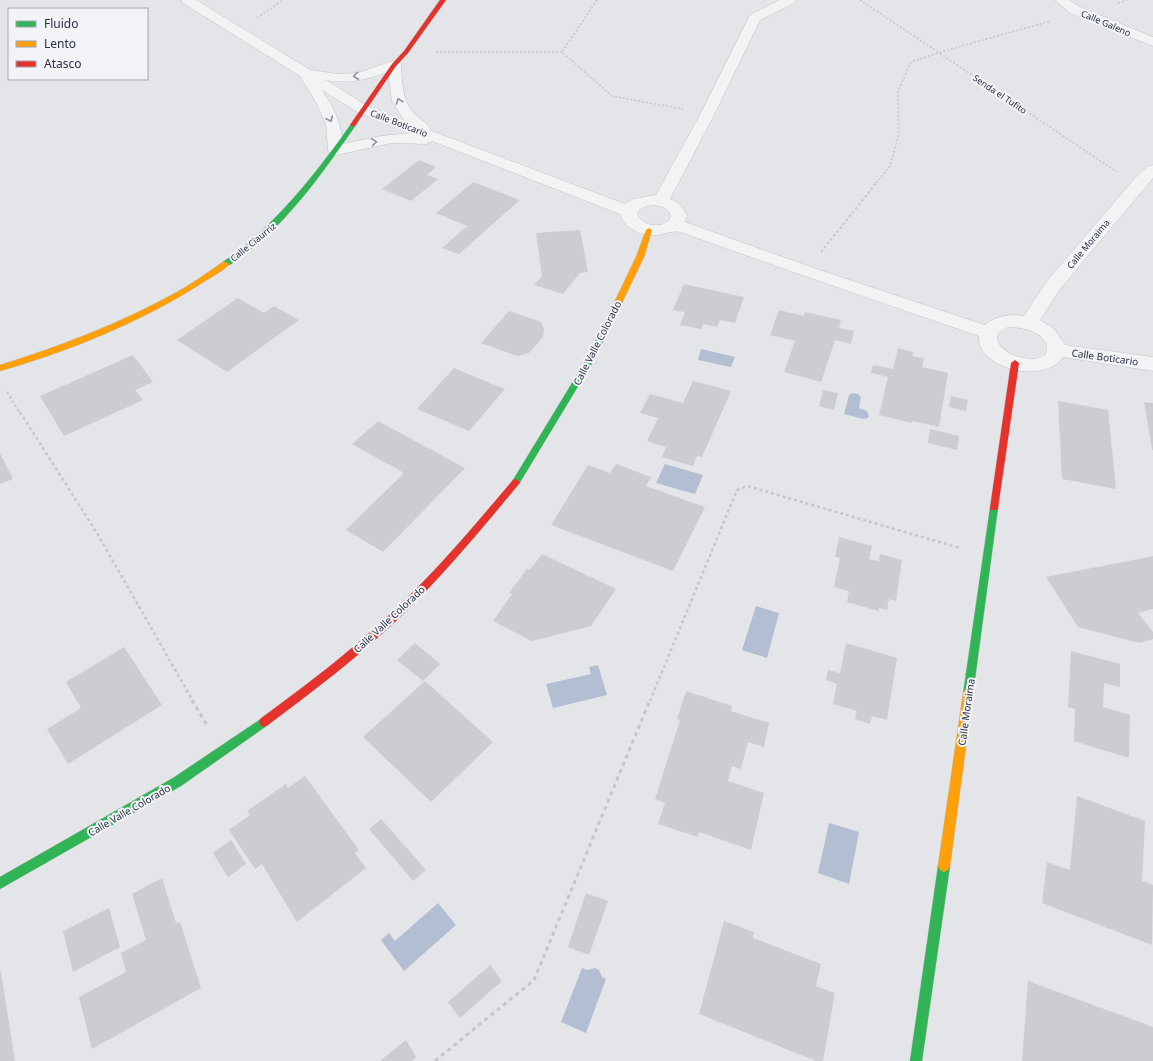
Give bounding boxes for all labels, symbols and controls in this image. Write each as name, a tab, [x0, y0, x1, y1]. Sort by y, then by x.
street label: Calle Galeno	[1079, 7, 1133, 39]
legend	[8, 8, 148, 80]
text: Fluido	[44, 15, 78, 32]
text: Lento	[44, 35, 76, 52]
text: Atasco	[44, 55, 82, 72]
street label: Senda el Tufito	[970, 71, 1030, 117]
one-way arrow	[353, 72, 360, 81]
one-way arrow	[395, 97, 404, 104]
street label: Calle Boticario	[368, 106, 430, 140]
one-way arrow	[326, 115, 334, 122]
one-way arrow	[371, 138, 377, 147]
street label: Calle Moraima	[1063, 217, 1113, 271]
street label: Calle Ciaurriz	[227, 220, 279, 264]
street label: Calle Valle Colorado	[570, 298, 624, 388]
street label: Calle Boticario	[1071, 345, 1139, 369]
street label: Calle Valle Colorado	[350, 582, 428, 656]
street label: Calle Moraima	[954, 678, 978, 746]
street label: Calle Valle Colorado	[85, 781, 173, 839]

